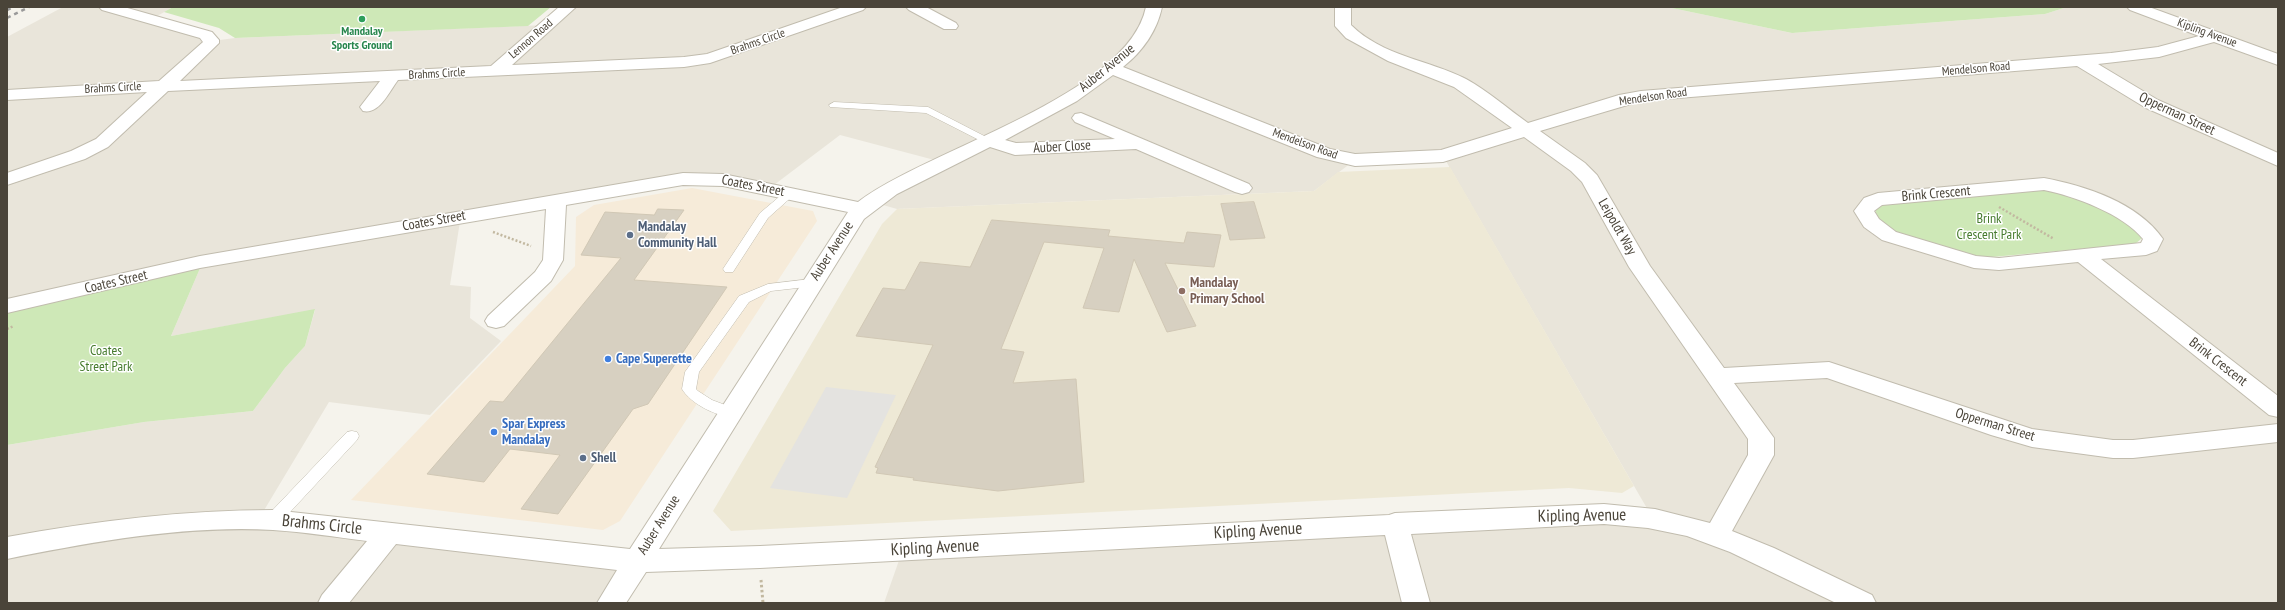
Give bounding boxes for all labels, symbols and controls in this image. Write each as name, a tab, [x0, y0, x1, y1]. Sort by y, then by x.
marker: Mandalay Sports Ground	[357, 14, 367, 24]
street label: Lennon Road	[506, 16, 556, 62]
street label: Kipling Avenue	[2175, 16, 2239, 50]
place label: Mandalay Sports Ground	[332, 25, 392, 53]
street label: Brahms Circle	[729, 26, 787, 58]
street label: Auber Avenue	[1076, 40, 1138, 96]
street label: Mendelson Road	[1941, 59, 2011, 79]
street label: Brahms Circle	[408, 65, 466, 83]
street label: Brahms Circle	[84, 79, 142, 97]
street label: Mendelson Road	[1618, 85, 1688, 109]
street label: Opperman Street	[2136, 89, 2218, 139]
street label: Mendelson Road	[1270, 126, 1340, 162]
street label: Auber Close	[1033, 137, 1091, 157]
street label: Coates Street	[720, 172, 786, 200]
street label: Brink Crescent	[1901, 183, 1971, 205]
street label: Leipoldt Way	[1594, 196, 1640, 258]
street label: Coates Street	[401, 207, 467, 235]
park label: Brink Crescent Park	[1957, 211, 2021, 244]
street label: Auber Avenue	[807, 218, 857, 284]
place label: Mandalay Community Hall	[638, 219, 717, 252]
marker: Mandalay Community Hall	[625, 230, 635, 240]
street label: Coates Street	[83, 267, 149, 297]
place label: Mandalay Primary School	[1190, 275, 1264, 308]
marker: Mandalay Primary School	[1177, 286, 1187, 296]
street label: Brink Crescent	[2186, 334, 2250, 390]
park label: Coates Street Park	[80, 343, 132, 376]
place label: Cape Superette	[616, 351, 692, 367]
marker: Cape Superette	[603, 354, 613, 364]
street label: Opperman Street	[1953, 405, 2037, 445]
place label: Spar Express Mandalay	[502, 416, 565, 448]
marker: Spar Express Mandalay	[489, 427, 499, 437]
place label: Shell	[591, 450, 616, 466]
marker: Shell	[578, 453, 588, 463]
street label: Auber Avenue	[634, 492, 684, 558]
street label: Kipling Avenue	[1538, 505, 1626, 527]
street label: Brahms Circle	[281, 511, 363, 539]
street label: Kipling Avenue	[1213, 518, 1303, 544]
street label: Kipling Avenue	[890, 535, 980, 561]

